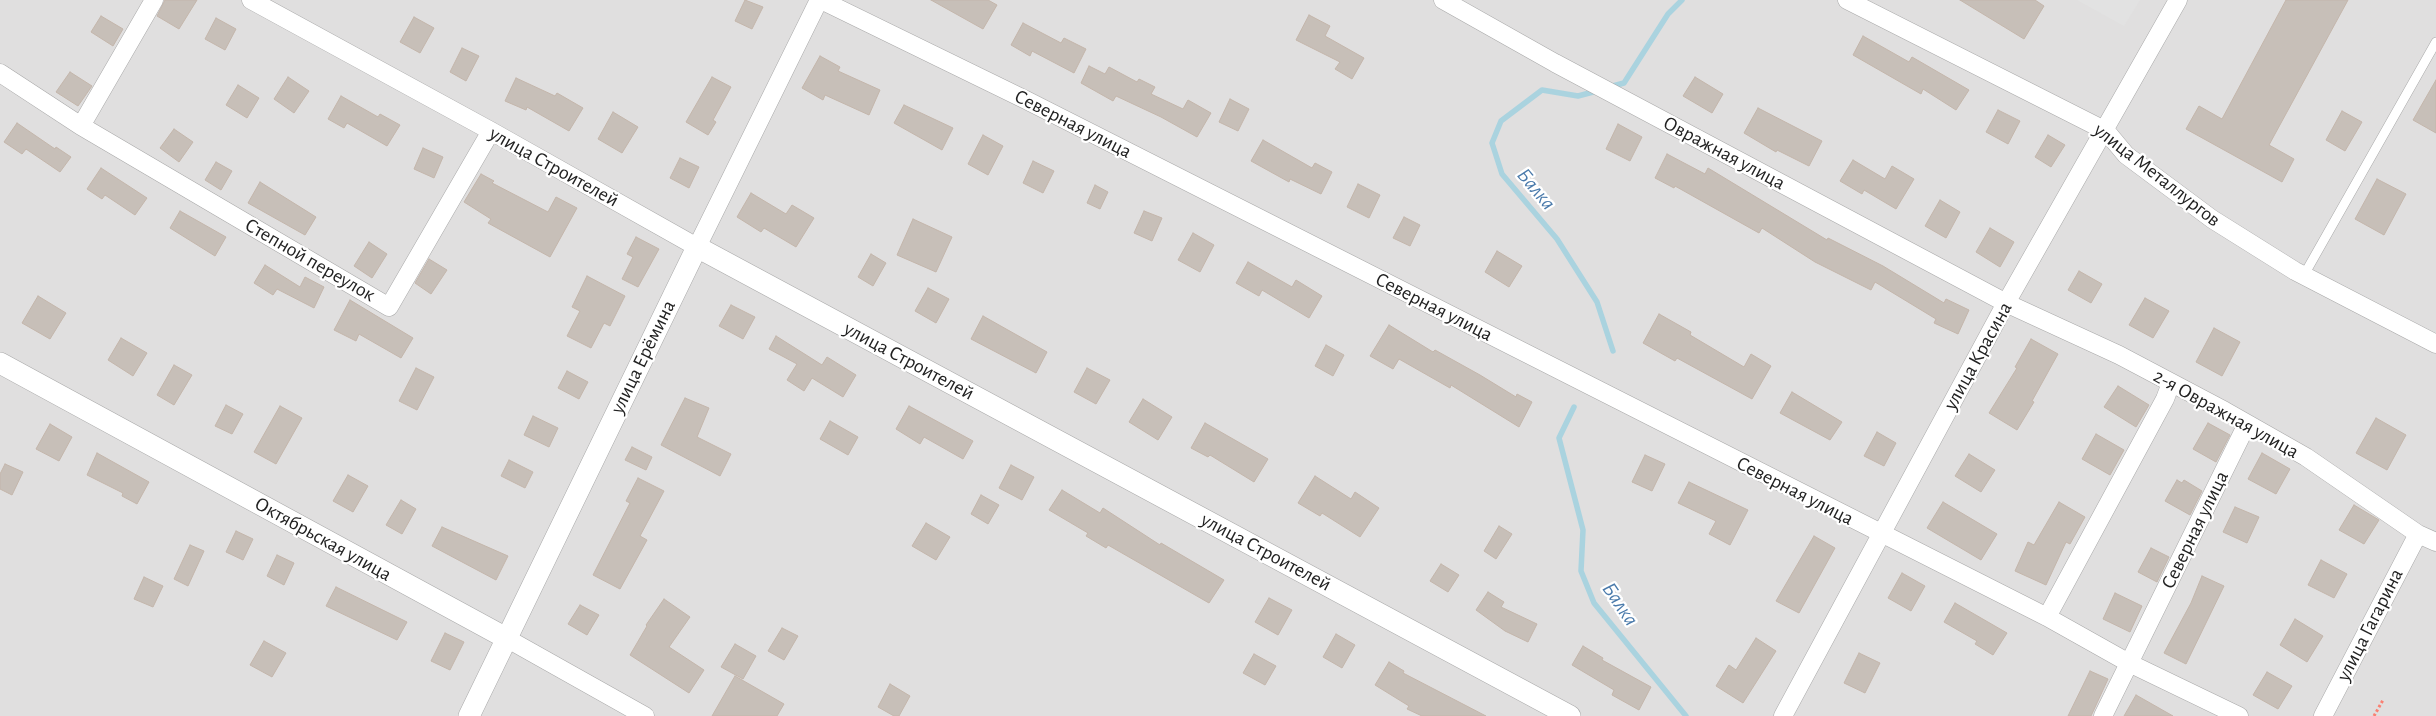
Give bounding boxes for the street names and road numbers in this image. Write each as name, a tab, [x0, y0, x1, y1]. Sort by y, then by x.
street label: Северная улица	[1010, 84, 1136, 164]
street label: Овражная улица	[1659, 111, 1789, 195]
street label: улица Металлургов	[2089, 118, 2225, 232]
street label: улица Строителей	[485, 122, 623, 212]
street label: Степной переулок	[241, 213, 379, 307]
street label: Северная улица	[1371, 267, 1497, 347]
street label: улица Ерёмина	[605, 296, 681, 418]
street label: улица Красина	[1938, 298, 2018, 414]
street label: улица Строителей	[840, 317, 978, 405]
street label: 2-я Овражная улица	[2149, 364, 2303, 464]
street label: Северная улица	[1732, 451, 1858, 531]
street label: Северная улица	[2156, 467, 2234, 593]
street label: Октябрьская улица	[250, 491, 396, 587]
street label: улица Строителей	[1197, 508, 1335, 596]
street label: улица Гагарина	[2331, 565, 2409, 685]

